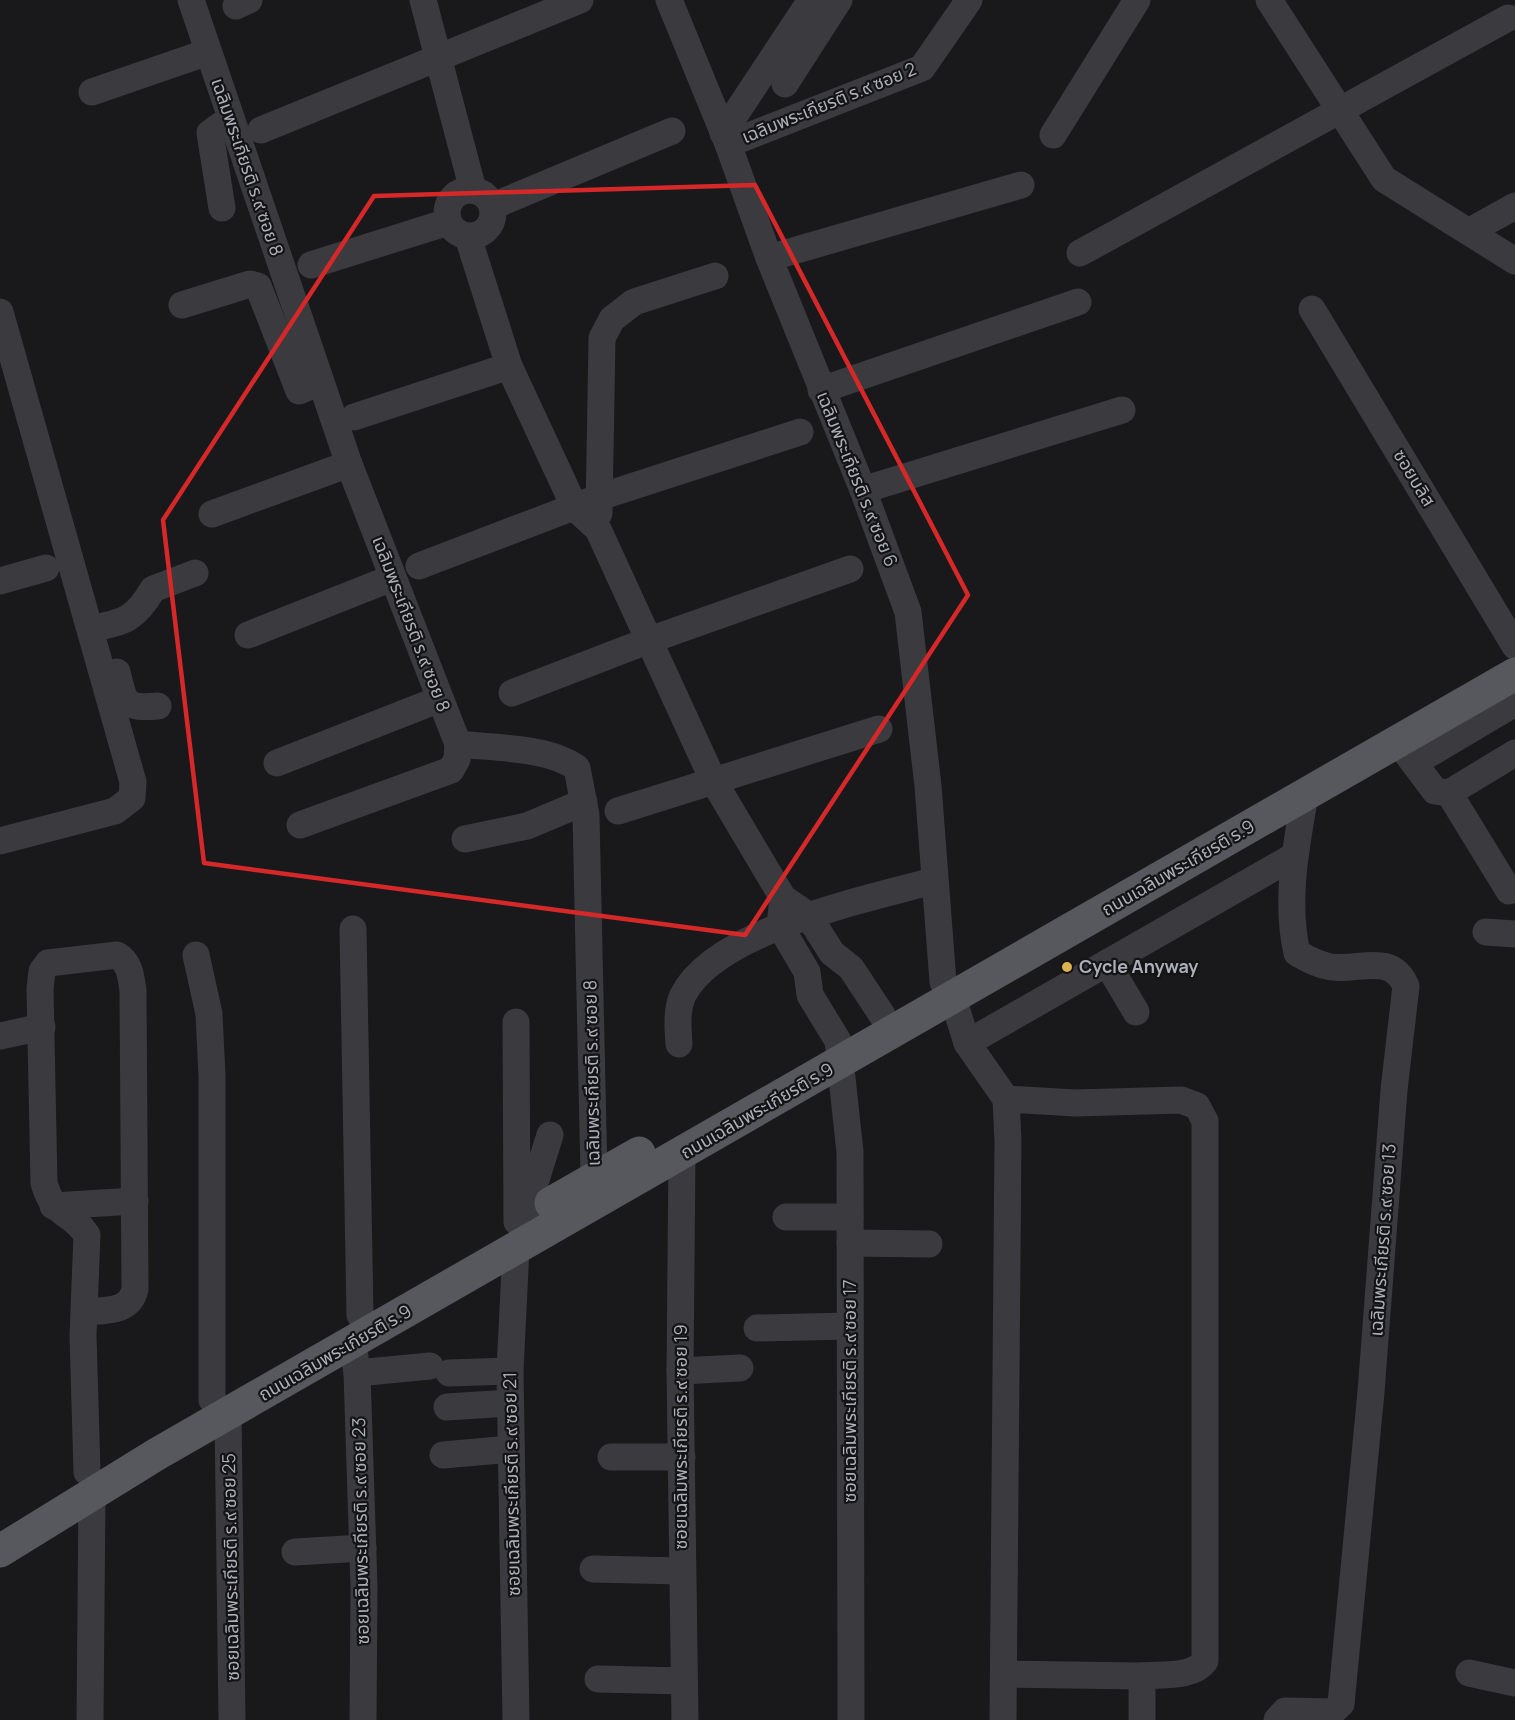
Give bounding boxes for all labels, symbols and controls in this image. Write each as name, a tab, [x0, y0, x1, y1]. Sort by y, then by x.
street label: เฉลิมพระเกียรติ ร.๙ ซอย 2	[738, 56, 919, 148]
street label: เฉลิมพระเกียรติ ร.๙ ซอย 8	[206, 75, 290, 259]
street label: เฉลิมพระเกียรติ ร.๙ ซอย 6	[812, 387, 904, 570]
street label: ซอยบลิส	[1388, 445, 1441, 510]
street label: เฉลิมพระเกียรติ ร.๙ ซอย 8	[367, 532, 457, 715]
street label: ถนนเฉลิมพระเกียรติ ร.9	[1097, 814, 1258, 921]
place label: Cycle Anyway	[1079, 954, 1198, 978]
marker: Cycle Anyway	[1060, 960, 1074, 974]
street label: เฉลิมพระเกียรติ ร.๙ ซอย 8	[577, 980, 605, 1166]
street label: ถนนเฉลิมพระเกียรติ ร.9	[676, 1057, 837, 1164]
street label: เฉลิมพระเกียรติ ร.๙ ซอย 13	[1363, 1143, 1401, 1337]
street label: ซอยเฉลิมพระเกียรติ ร.๙ ซอย 17	[837, 1279, 861, 1503]
street label: ถนนเฉลิมพระเกียรติ ร.9	[254, 1299, 415, 1406]
street label: ซอยเฉลิมพระเกียรติ ร.๙ ซอย 19	[668, 1324, 692, 1550]
street label: ซอยเฉลิมพระเกียรติ ร.๙ ซอย 21	[497, 1372, 525, 1596]
street label: ซอยเฉลิมพระเกียรติ ร.๙ ซอย 23	[346, 1417, 374, 1645]
street label: ซอยเฉลิมพระเกียรติ ร.๙ ซอย 25	[216, 1453, 244, 1681]

